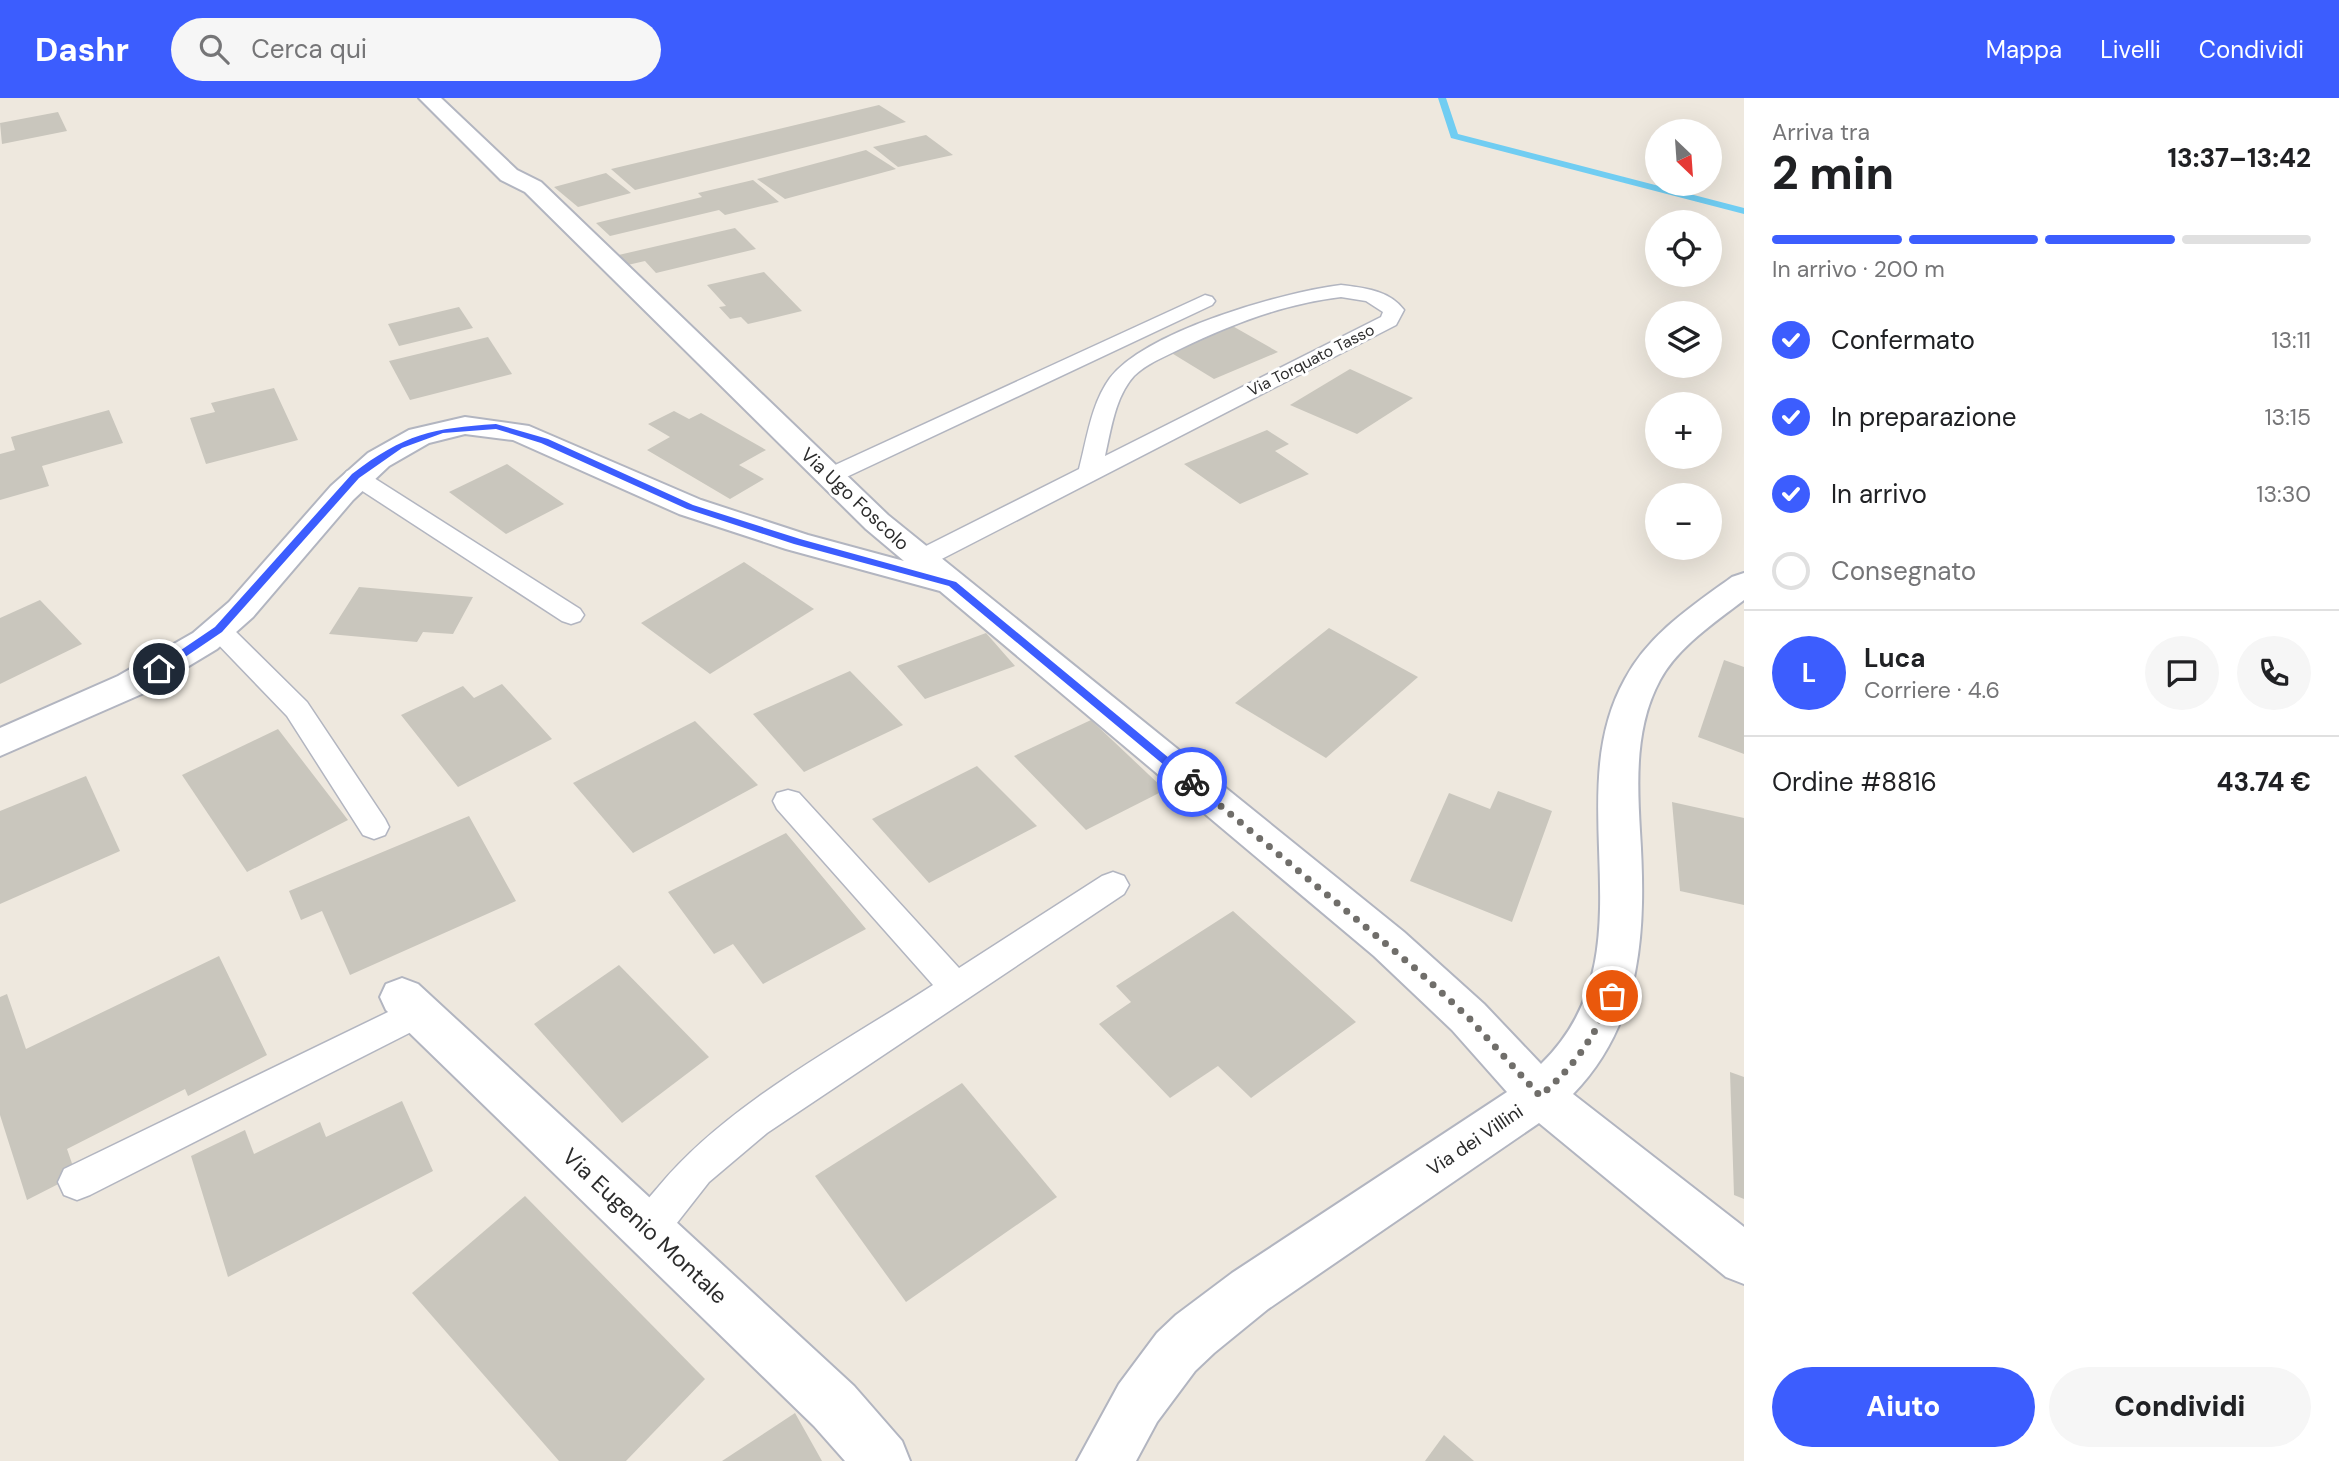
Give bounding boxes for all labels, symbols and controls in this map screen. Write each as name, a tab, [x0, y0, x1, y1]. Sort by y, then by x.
search box	[171, 18, 661, 81]
text: Dashr	[35, 28, 129, 71]
icon: search	[195, 30, 233, 68]
text: Cerca qui	[251, 32, 367, 66]
text: Mappa	[1986, 34, 2062, 65]
text: Livelli	[2100, 34, 2161, 65]
text: Condividi	[2199, 34, 2304, 65]
text: Arriva tra	[1772, 117, 1870, 147]
north arrow	[1645, 119, 1722, 196]
map controls	[1645, 119, 1722, 560]
text: 13:37–13:42	[2167, 141, 2311, 175]
text: 2 min	[1772, 143, 1894, 203]
button: locate	[1645, 210, 1722, 287]
text: In arrivo · 200 m	[1772, 254, 1945, 284]
button: layers	[1645, 301, 1722, 378]
street label: Via Torquato Tasso	[1244, 319, 1378, 401]
icon: check	[1772, 321, 1810, 359]
text: Confermato	[1831, 323, 1975, 357]
text: 13:11	[2271, 325, 2311, 355]
button: +	[1645, 392, 1722, 469]
icon: check	[1772, 398, 1810, 436]
text: In preparazione	[1831, 400, 2017, 434]
text: 13:15	[2264, 402, 2311, 432]
street label: Via Ugo Foscolo	[795, 442, 915, 556]
icon: check	[1772, 475, 1810, 513]
text: In arrivo	[1831, 477, 1927, 511]
text: 13:30	[2256, 479, 2311, 509]
button: −	[1645, 483, 1722, 560]
text: Consegnato	[1831, 554, 1976, 588]
button: chat	[2145, 636, 2219, 710]
button: phone	[2237, 636, 2311, 710]
pin	[129, 639, 189, 699]
text: Luca	[1864, 641, 1926, 675]
icon: home	[140, 650, 178, 688]
text: L	[1802, 656, 1816, 690]
text: Corriere · 4.6	[1864, 675, 2000, 705]
courier	[1157, 747, 1227, 817]
icon: bike	[1173, 763, 1211, 801]
text: Ordine #8816	[1772, 765, 1937, 799]
text: 43.74 €	[2217, 765, 2311, 799]
pin	[1582, 966, 1642, 1026]
icon: bag	[1593, 977, 1631, 1015]
street label: Via dei Villini	[1422, 1099, 1528, 1181]
street label: Via Eugenio Montale	[556, 1142, 734, 1310]
button: Aiuto	[1772, 1367, 2035, 1447]
button: Condividi	[2049, 1367, 2311, 1447]

